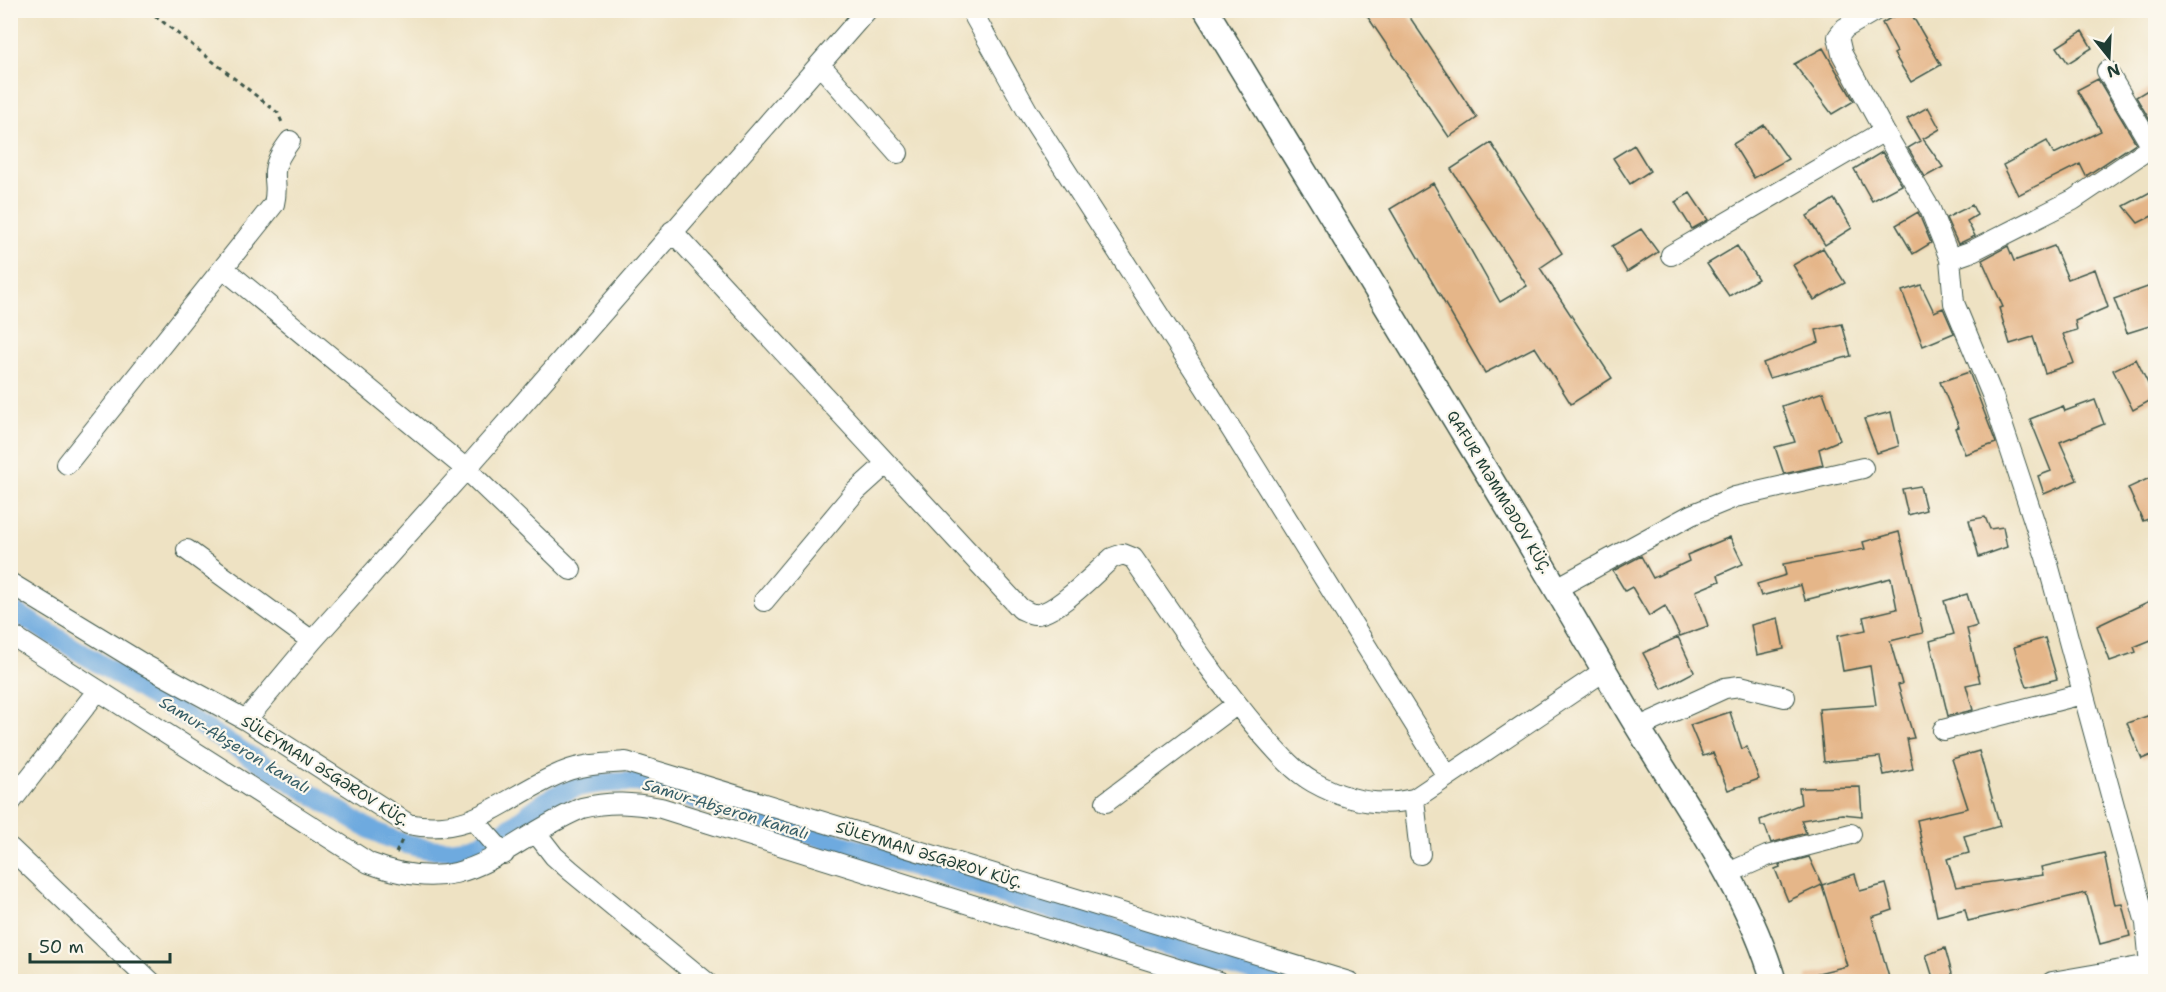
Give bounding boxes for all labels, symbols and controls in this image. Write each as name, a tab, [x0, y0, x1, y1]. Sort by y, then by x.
north arrow	[2079, 27, 2139, 87]
text: N	[2104, 59, 2123, 83]
street label: QAFUR MƏMMƏDOV KÜÇ.	[1442, 407, 1556, 577]
water label: Samur-Abşeron kanalı	[156, 692, 314, 798]
street label: SÜLEYMAN ƏSGƏROV KÜÇ.	[238, 711, 413, 831]
water label: Samur-Abşeron kanalı	[640, 774, 812, 844]
street label: SÜLEYMAN ƏSGƏROV KÜÇ.	[833, 817, 1025, 893]
scale bar	[30, 926, 170, 964]
text: 50 m	[39, 935, 84, 959]

